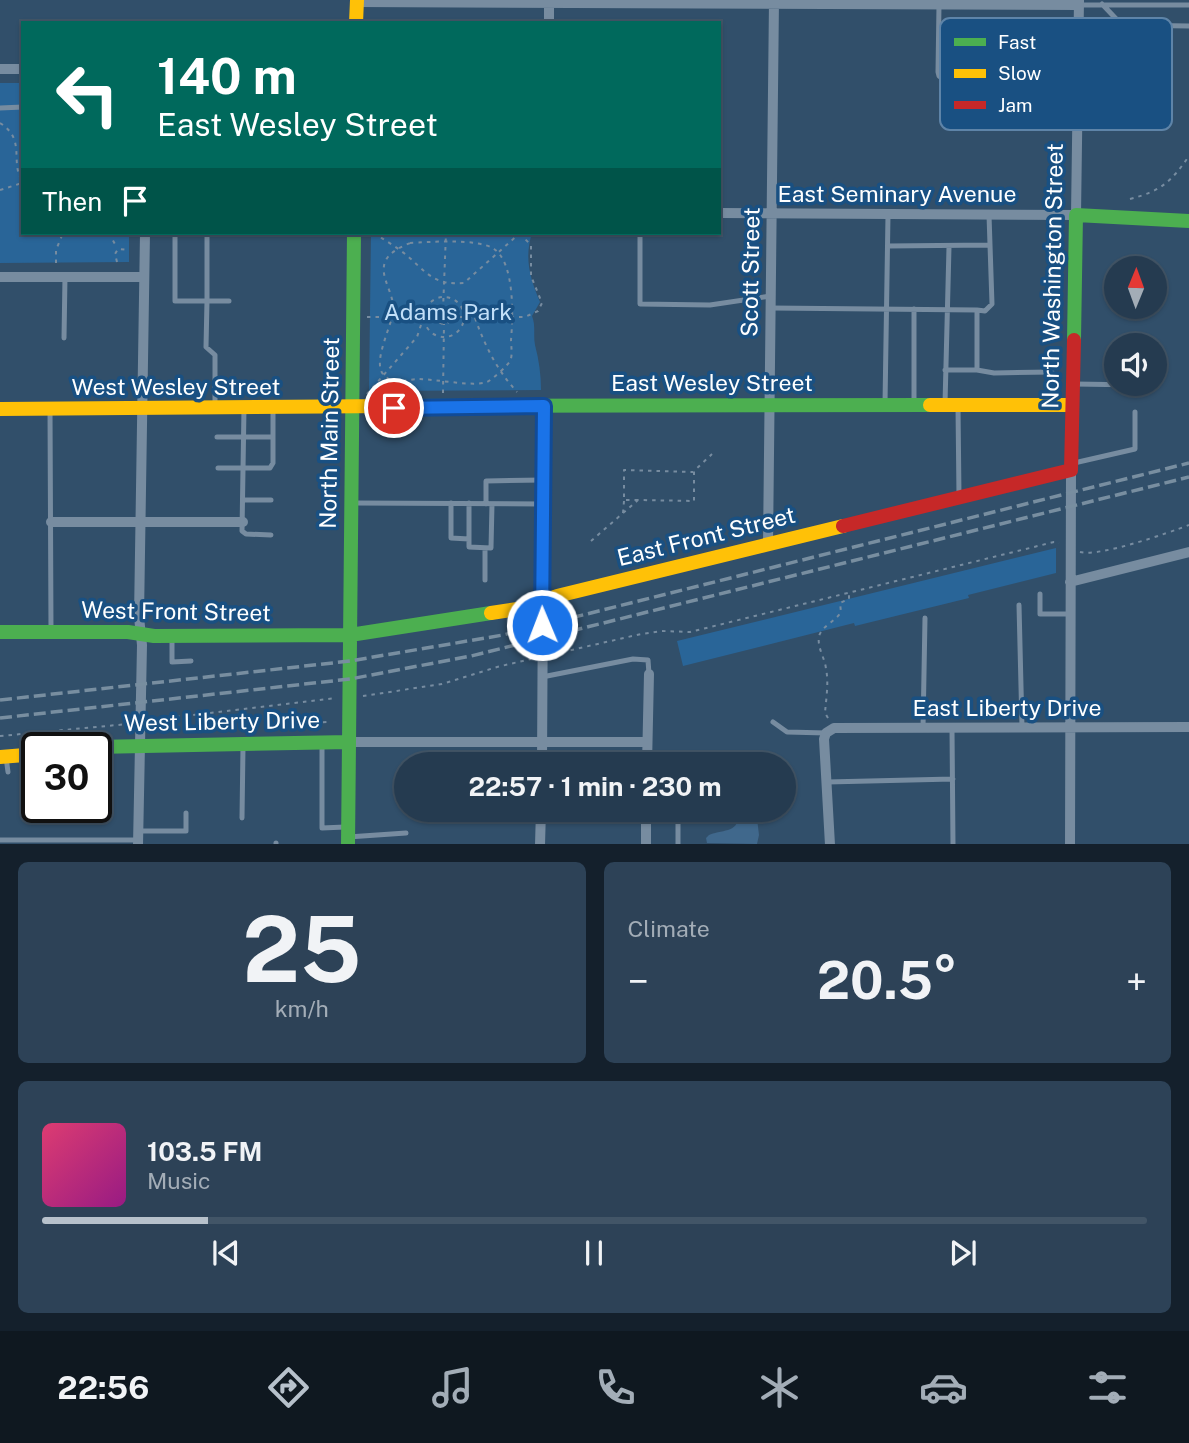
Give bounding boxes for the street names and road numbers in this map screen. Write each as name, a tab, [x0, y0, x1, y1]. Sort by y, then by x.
street label: North Washington Street	[1036, 143, 1068, 409]
street label: East Seminary Avenue	[778, 180, 1016, 207]
street label: Scott Street	[735, 207, 765, 337]
street label: North Main Street	[314, 337, 344, 529]
street label: East Wesley Street	[611, 369, 813, 396]
street label: West Wesley Street	[72, 373, 280, 400]
street label: East Front Street	[614, 501, 798, 571]
street label: West Front Street	[81, 596, 271, 626]
street label: East Liberty Drive	[913, 694, 1101, 721]
street label: West Liberty Drive	[124, 706, 320, 736]

